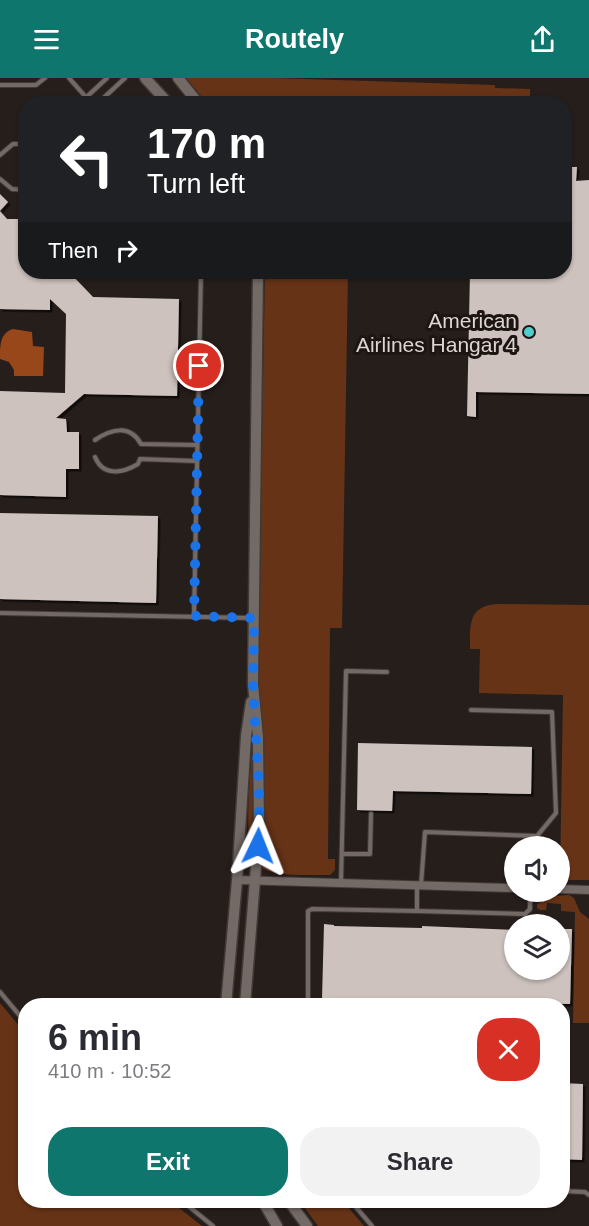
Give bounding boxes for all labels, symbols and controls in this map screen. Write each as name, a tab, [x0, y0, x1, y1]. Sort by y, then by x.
icon: menu	[30, 23, 63, 56]
icon: share	[526, 23, 559, 56]
text: Routely	[245, 24, 344, 54]
icon: left	[48, 120, 126, 198]
text: 170 m	[147, 120, 266, 167]
text: Turn left	[147, 169, 245, 199]
icon: right	[110, 234, 143, 267]
text: Then	[48, 238, 98, 263]
place label: American Airlines Hangar 4	[356, 309, 517, 356]
marker: American Airlines Hangar 4	[522, 325, 536, 339]
pin	[173, 340, 224, 391]
icon: arrive	[182, 349, 215, 382]
position arrow	[226, 814, 290, 878]
map controls	[504, 836, 570, 980]
button: sound	[504, 836, 570, 902]
button: layers	[504, 914, 570, 980]
text: 6 min	[48, 1017, 142, 1058]
button: close	[477, 1018, 540, 1081]
text: 410 m · 10:52	[48, 1060, 171, 1082]
button: Exit	[48, 1127, 288, 1196]
button: Share	[300, 1127, 540, 1196]

